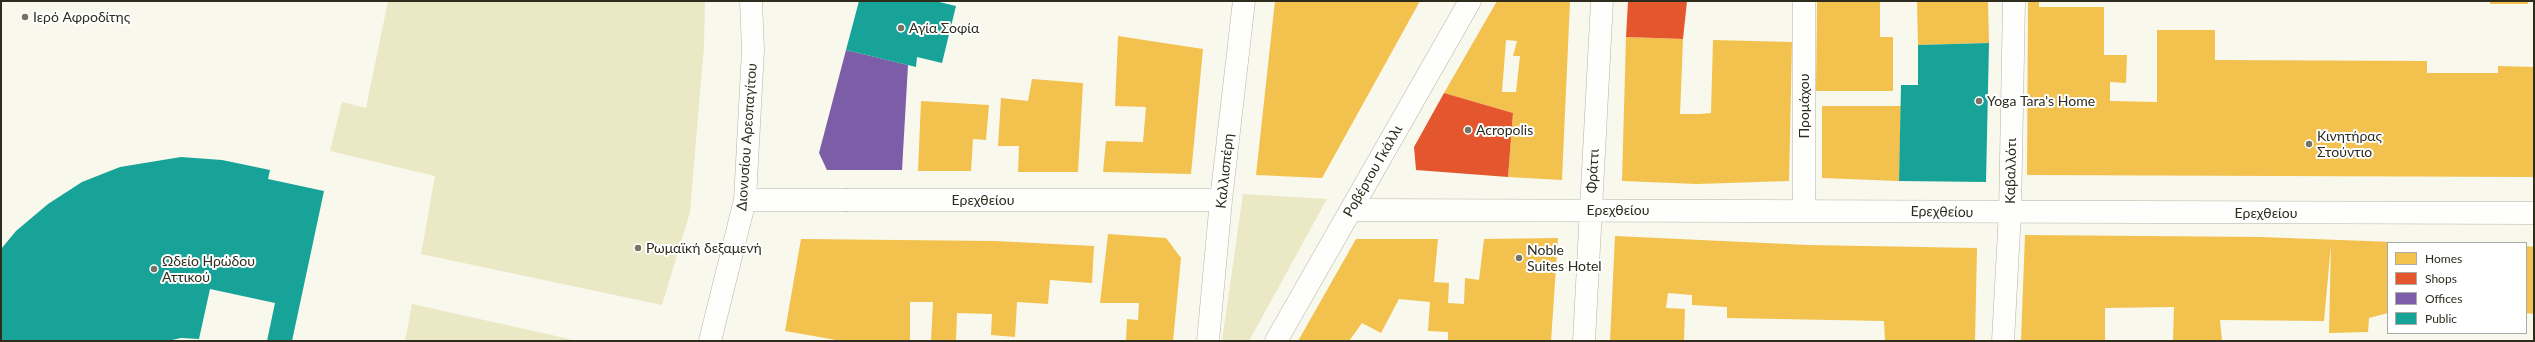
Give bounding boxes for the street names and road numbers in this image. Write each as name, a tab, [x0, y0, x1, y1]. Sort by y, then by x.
street label: Διονυσίου Αρεοπαγίτου	[733, 63, 761, 211]
street label: Προμάχου	[1796, 74, 1812, 138]
street label: Ροβέρτου Γκάλλι	[1340, 122, 1406, 220]
street label: Καλλισπέρη	[1213, 133, 1237, 209]
street label: Καβαλλότι	[2002, 138, 2020, 204]
street label: Φράττι	[1583, 148, 1603, 194]
street label: Ερεχθείου	[952, 192, 1014, 208]
street label: Ερεχθείου	[1587, 202, 1649, 218]
street label: Ερεχθείου	[1910, 203, 1974, 221]
street label: Ερεχθείου	[2235, 205, 2297, 221]

